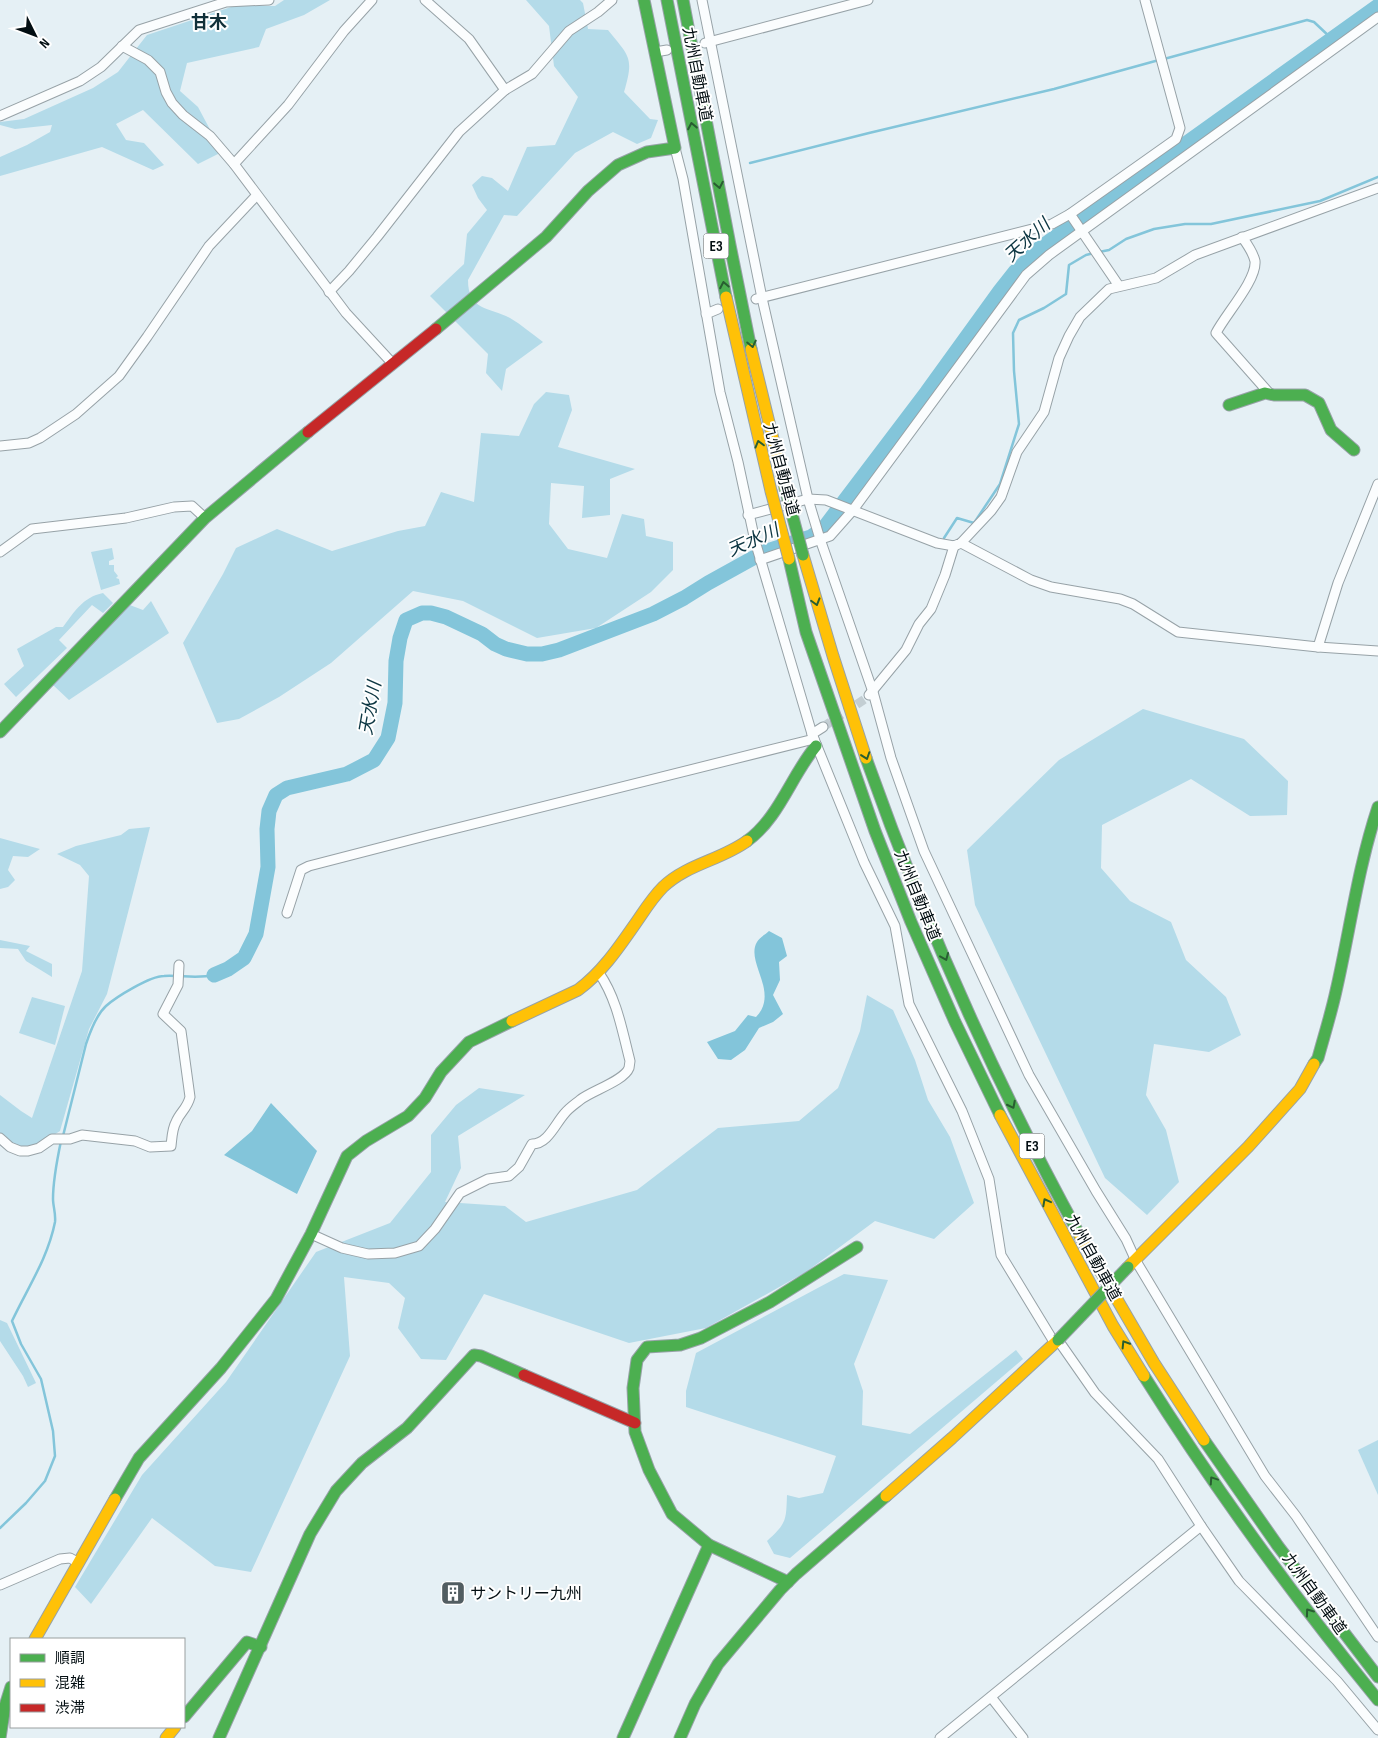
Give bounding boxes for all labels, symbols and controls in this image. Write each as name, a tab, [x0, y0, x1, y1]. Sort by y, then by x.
north arrow	[10, 10, 60, 60]
district label: 甘木	[191, 12, 227, 33]
street label: 九州自動車道	[678, 25, 715, 123]
text: N	[35, 35, 53, 52]
one-way arrow	[687, 121, 698, 130]
one-way arrow	[713, 181, 723, 190]
water label: 天水川	[1000, 213, 1056, 266]
road number: E3	[704, 234, 728, 258]
one-way arrow	[719, 281, 729, 290]
one-way arrow	[746, 340, 756, 349]
street label: 九州自動車道	[759, 421, 802, 518]
one-way arrow	[754, 439, 765, 448]
water label: 天水川	[724, 519, 784, 561]
one-way arrow	[811, 597, 821, 605]
water label: 天水川	[355, 678, 386, 736]
one-way arrow	[860, 752, 870, 760]
street label: 九州自動車道	[890, 847, 943, 944]
one-way arrow	[939, 952, 949, 960]
one-way arrow	[1006, 1099, 1016, 1108]
road number: E3	[1020, 1134, 1044, 1158]
one-way arrow	[1042, 1198, 1052, 1207]
street label: 九州自動車道	[1061, 1211, 1124, 1304]
one-way arrow	[1121, 1341, 1131, 1350]
one-way arrow	[1210, 1477, 1219, 1486]
street label: 九州自動車道	[1278, 1549, 1350, 1638]
building icon: サントリー九州	[440, 1580, 466, 1606]
place label: サントリー九州	[470, 1585, 582, 1604]
one-way arrow	[1306, 1608, 1315, 1618]
legend	[10, 1638, 185, 1728]
text: 順調	[55, 1649, 85, 1668]
text: 混雑	[55, 1674, 85, 1693]
text: 渋滞	[55, 1699, 85, 1718]

